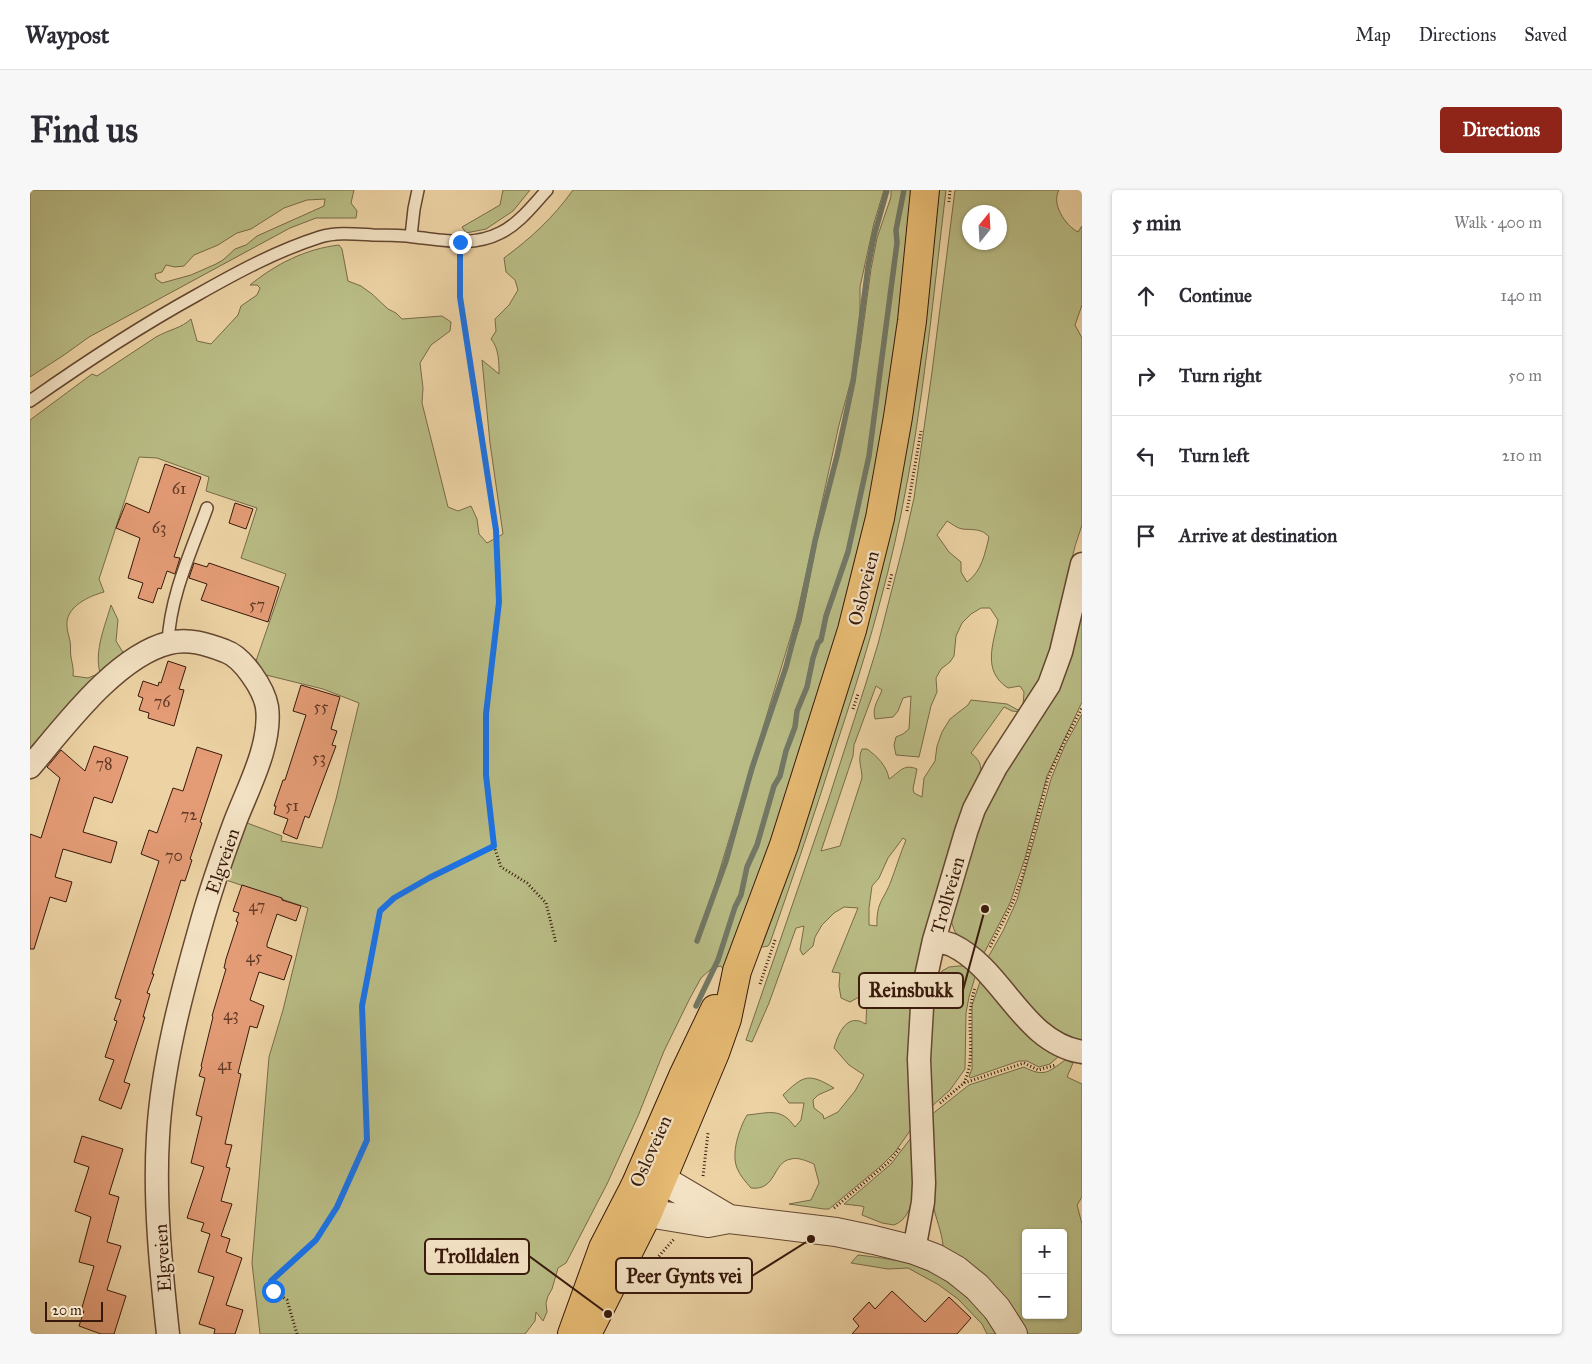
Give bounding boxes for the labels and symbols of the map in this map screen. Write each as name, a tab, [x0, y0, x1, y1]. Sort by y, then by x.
north arrow	[962, 205, 1007, 250]
route end	[449, 231, 472, 254]
house number: 61	[172, 479, 186, 498]
house number: 63	[152, 518, 166, 537]
street label: Osloveien	[843, 548, 884, 628]
house number: 57	[249, 595, 265, 614]
house number: 76	[154, 692, 171, 711]
house number: 55	[314, 697, 329, 716]
house number: 53	[312, 748, 326, 767]
house number: 78	[95, 754, 113, 773]
house number: 51	[285, 796, 299, 815]
house number: 72	[181, 805, 197, 824]
street label: Elgveien	[201, 825, 245, 897]
house number: 70	[165, 846, 183, 865]
street label: Trollveien	[925, 854, 969, 936]
house number: 47	[249, 896, 265, 915]
house number: 45	[246, 947, 263, 966]
callout: Reinsbukk	[859, 973, 963, 1008]
text: Reinsbukk	[869, 978, 954, 1002]
house number: 43	[223, 1005, 239, 1024]
house number: 41	[217, 1055, 233, 1074]
street label: Osloveien	[624, 1112, 676, 1191]
street label: Elgveien	[149, 1223, 177, 1293]
callout: Trolldalen	[425, 1239, 529, 1274]
text: Trolldalen	[434, 1244, 519, 1268]
callout: Peer Gynts vei	[616, 1258, 752, 1293]
text: Peer Gynts vei	[626, 1264, 743, 1289]
route start	[262, 1280, 285, 1303]
scale bar	[45, 1299, 102, 1322]

